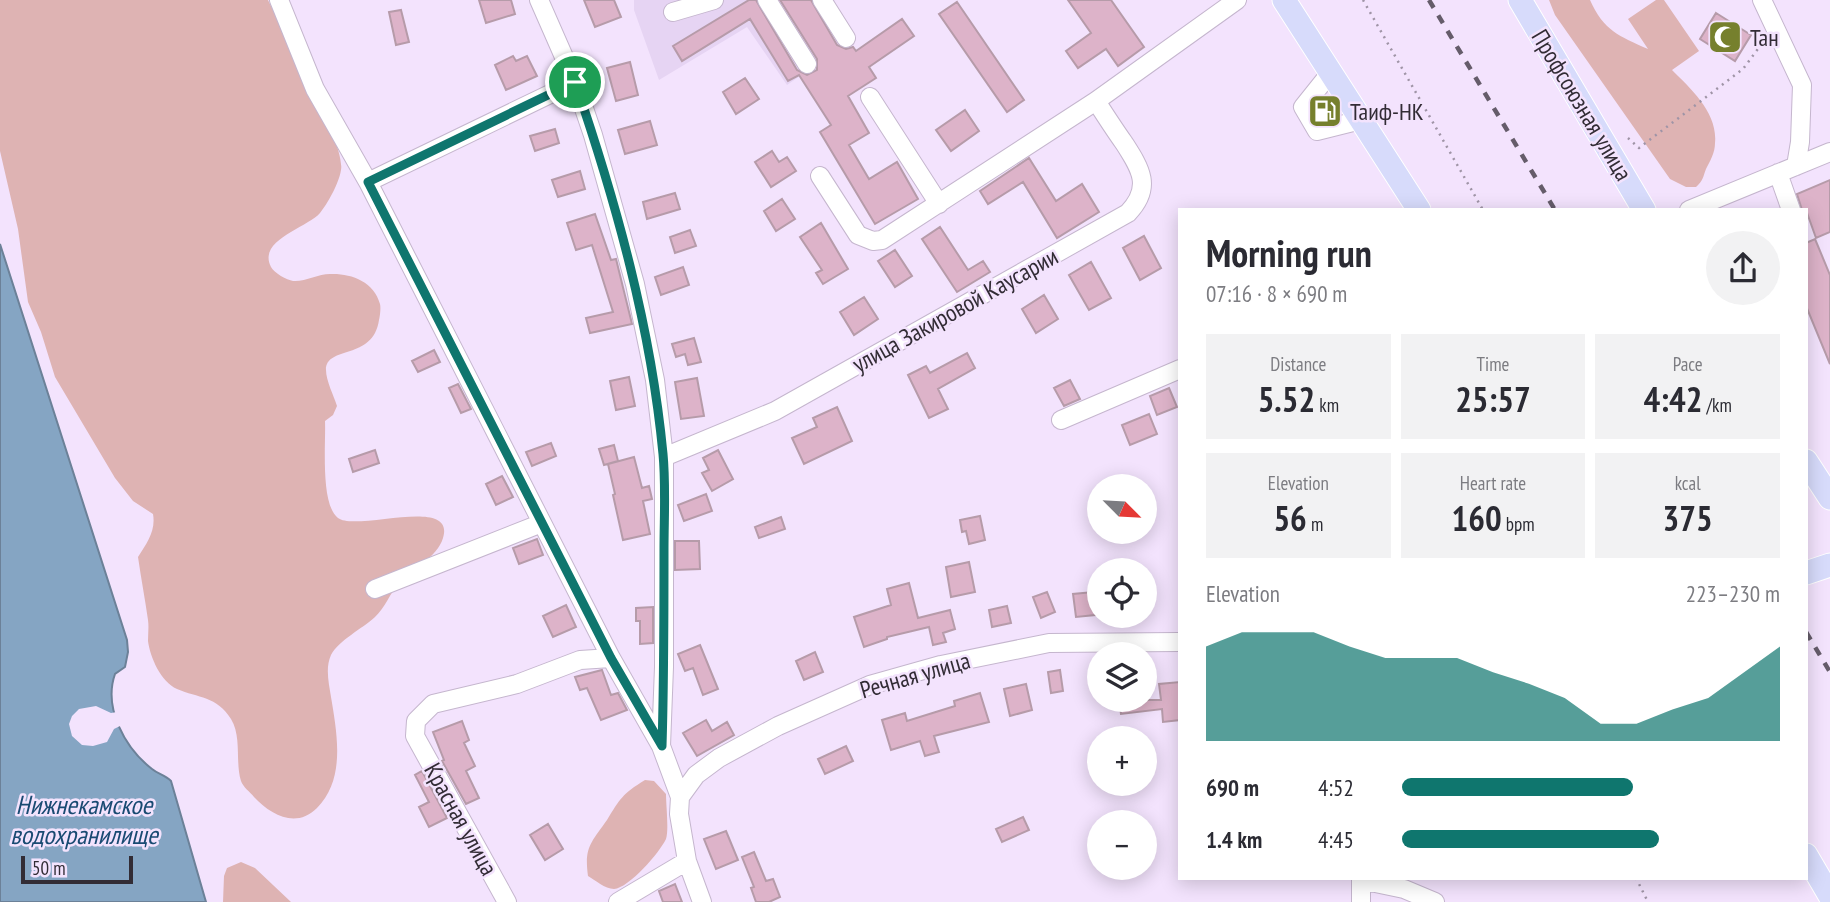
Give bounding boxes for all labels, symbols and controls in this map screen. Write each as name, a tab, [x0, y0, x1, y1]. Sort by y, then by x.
mosque icon: Тан	[1706, 18, 1744, 56]
place label: Тан	[1750, 22, 1779, 53]
street label: Профсоюзная улица	[1525, 24, 1639, 186]
pin	[545, 52, 605, 112]
icon: arrive	[556, 63, 594, 101]
fuel station icon: Таиф-НК	[1306, 92, 1344, 130]
place label: Таиф-НК	[1350, 96, 1424, 127]
text: Morning run	[1206, 228, 1372, 277]
button: share	[1706, 231, 1780, 305]
street label: улица Закировой Каусарии	[847, 241, 1063, 379]
text: 07:16 · 8 × 690 m	[1206, 279, 1347, 308]
text: Distance	[1270, 352, 1326, 376]
text: Time	[1477, 352, 1509, 376]
text: Pace	[1673, 352, 1703, 376]
text: 5.52	[1258, 376, 1315, 422]
text: 25:57	[1455, 376, 1531, 422]
text: 4:42	[1643, 376, 1702, 422]
text: km	[1315, 393, 1339, 417]
text: /km	[1702, 393, 1732, 417]
text: Elevation	[1268, 471, 1329, 495]
text: Heart rate	[1460, 471, 1526, 495]
text: kcal	[1675, 471, 1701, 495]
north arrow	[1087, 474, 1157, 544]
map controls	[1087, 474, 1157, 880]
text: 56	[1273, 495, 1307, 541]
text: 160	[1451, 495, 1502, 541]
text: 375	[1663, 495, 1713, 541]
text: m	[1307, 512, 1323, 536]
text: bpm	[1502, 512, 1535, 536]
button: locate	[1087, 558, 1157, 628]
text: Elevation	[1206, 579, 1280, 608]
text: 223–230 m	[1686, 579, 1780, 608]
button: layers	[1087, 642, 1157, 712]
street label: Речная улица	[856, 645, 974, 705]
button: +	[1087, 726, 1157, 796]
street label: Красная улица	[417, 757, 505, 881]
text: 690 m	[1206, 773, 1259, 802]
text: 4:52	[1318, 773, 1354, 802]
water label: Нижнекамское водохранилище	[10, 788, 160, 851]
button: −	[1087, 810, 1157, 880]
text: 1.4 km	[1206, 825, 1262, 854]
text: 4:45	[1318, 825, 1354, 854]
scale bar	[21, 853, 133, 885]
text: 50 m	[32, 856, 66, 880]

